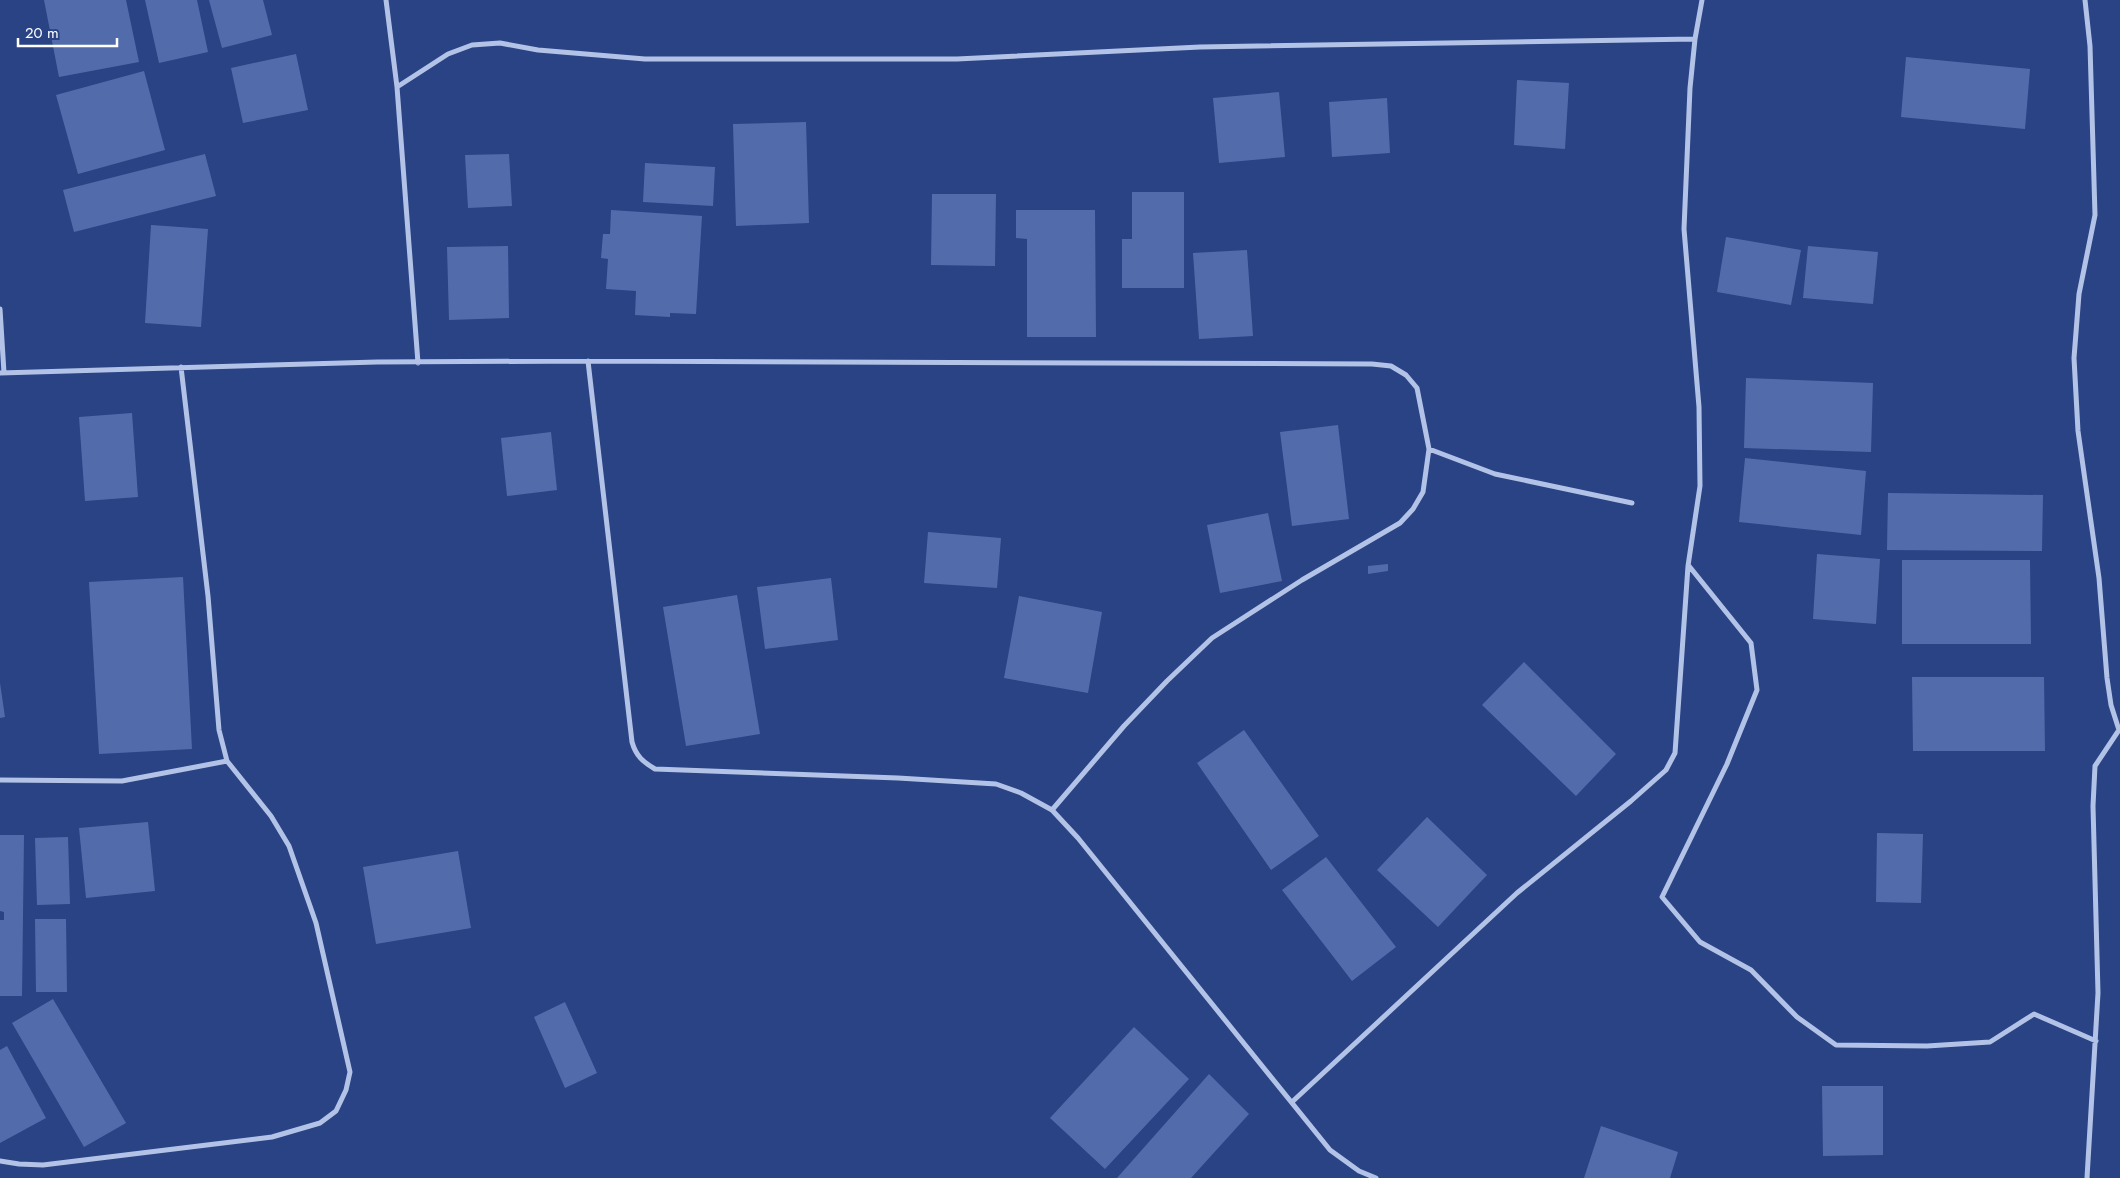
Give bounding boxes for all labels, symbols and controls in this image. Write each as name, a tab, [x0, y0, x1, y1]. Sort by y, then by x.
scale bar	[18, 15, 116, 47]
text: 20 m	[25, 22, 59, 44]

